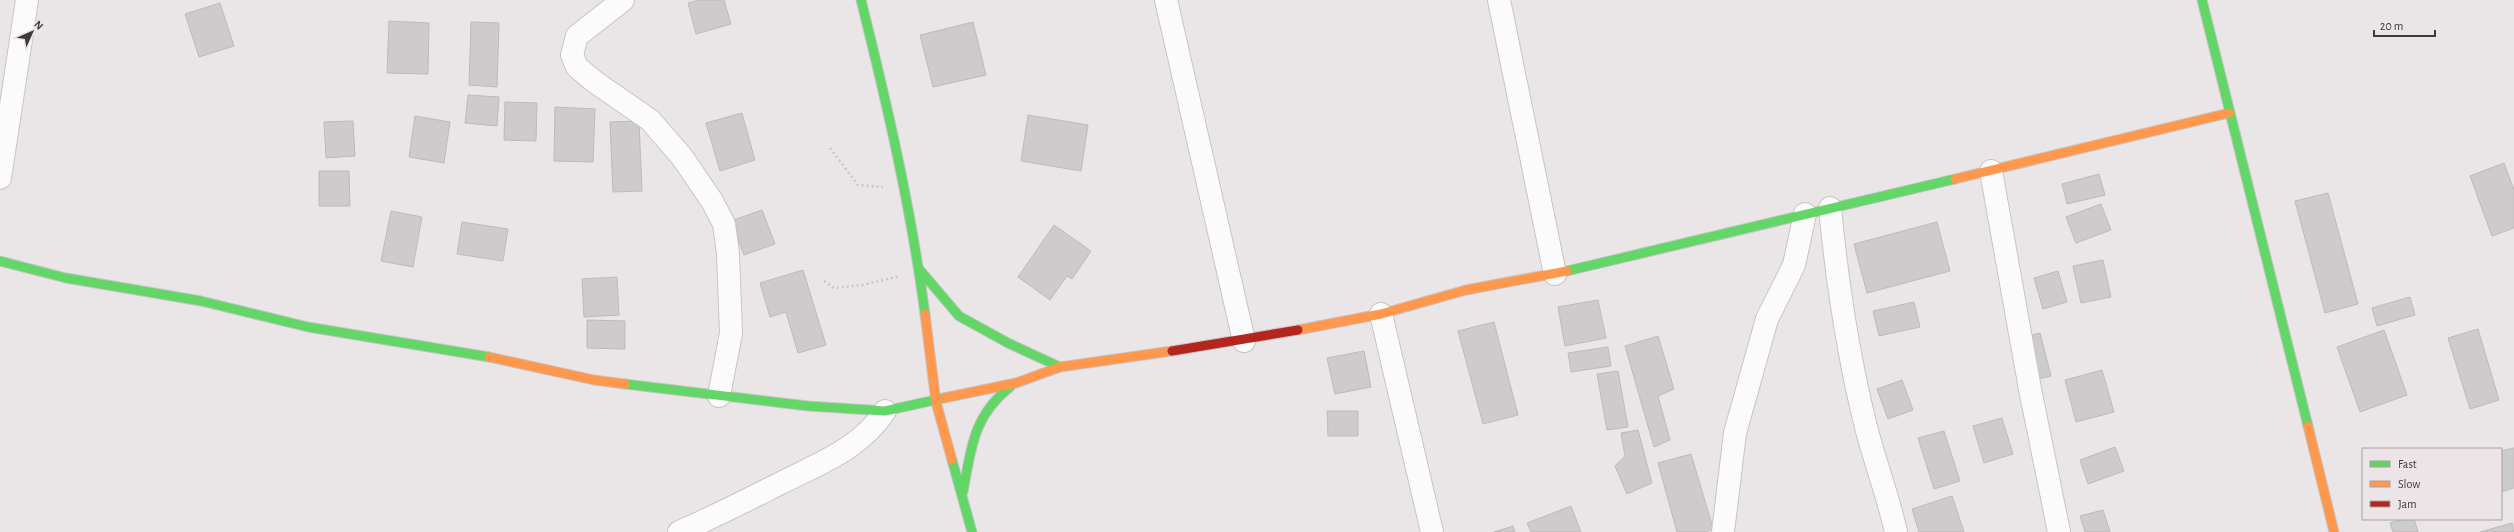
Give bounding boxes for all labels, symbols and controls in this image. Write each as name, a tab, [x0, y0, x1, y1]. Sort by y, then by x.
north arrow	[12, 12, 52, 52]
scale bar	[2374, 12, 2435, 38]
text: N	[32, 19, 45, 32]
text: 20 m	[2380, 20, 2403, 32]
legend	[2362, 448, 2502, 520]
text: Fast	[2398, 458, 2417, 470]
text: Slow	[2398, 478, 2420, 490]
text: Jam	[2398, 498, 2417, 510]

